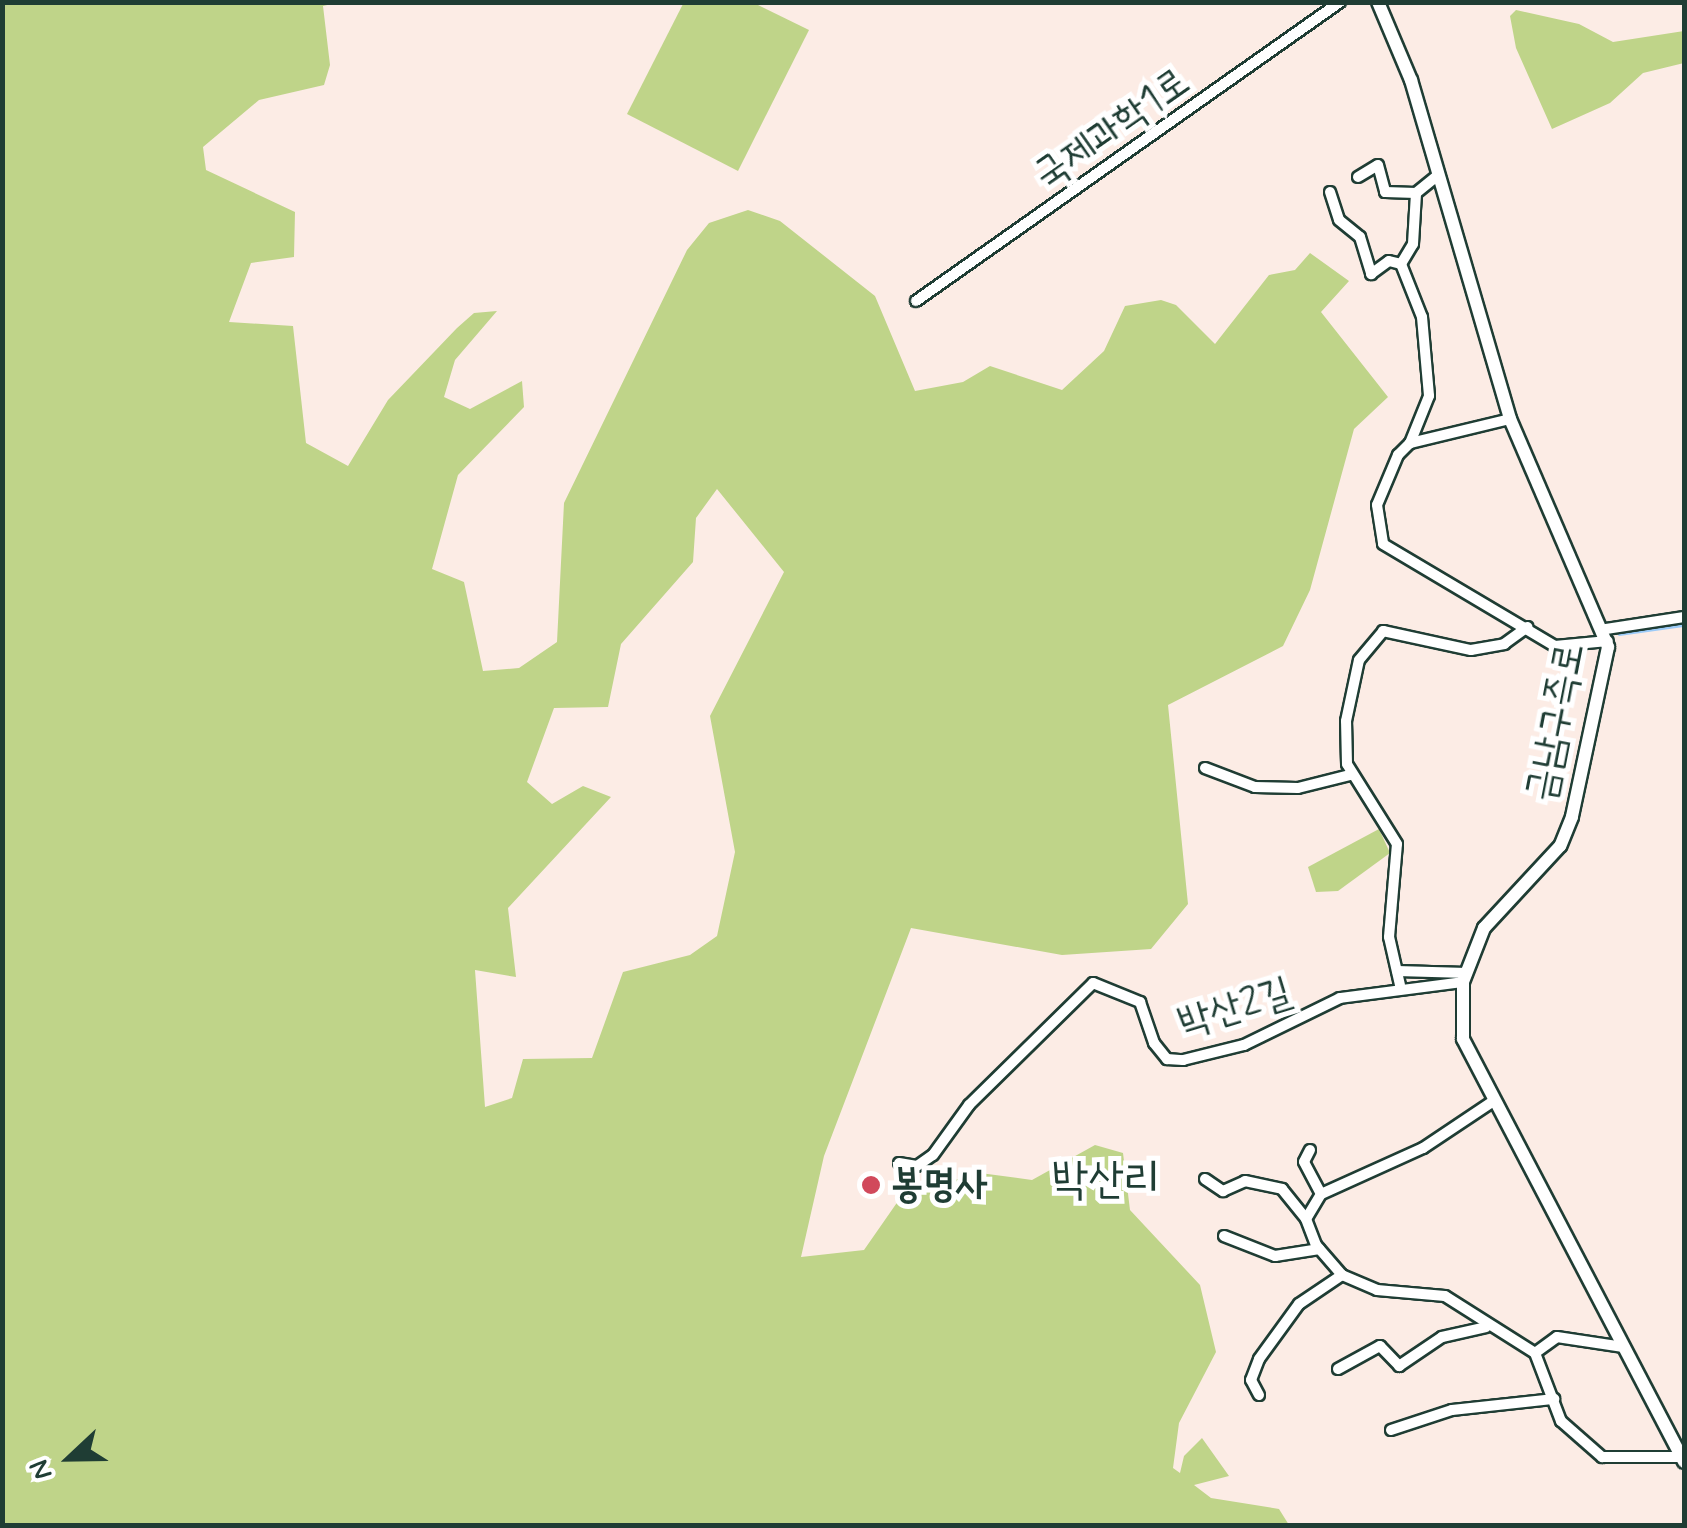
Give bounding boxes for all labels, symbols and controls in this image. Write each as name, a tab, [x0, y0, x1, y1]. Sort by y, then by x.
street label: 국제과학1로	[1025, 58, 1199, 200]
street label: 금남구즉로	[1517, 638, 1595, 806]
street label: 박산2길	[1172, 968, 1298, 1048]
district label: 박산리	[1052, 1154, 1160, 1208]
place label: 봉명사	[891, 1161, 988, 1209]
marker: 봉명사	[860, 1174, 882, 1196]
north arrow	[20, 1408, 120, 1508]
text: N	[21, 1454, 62, 1485]

